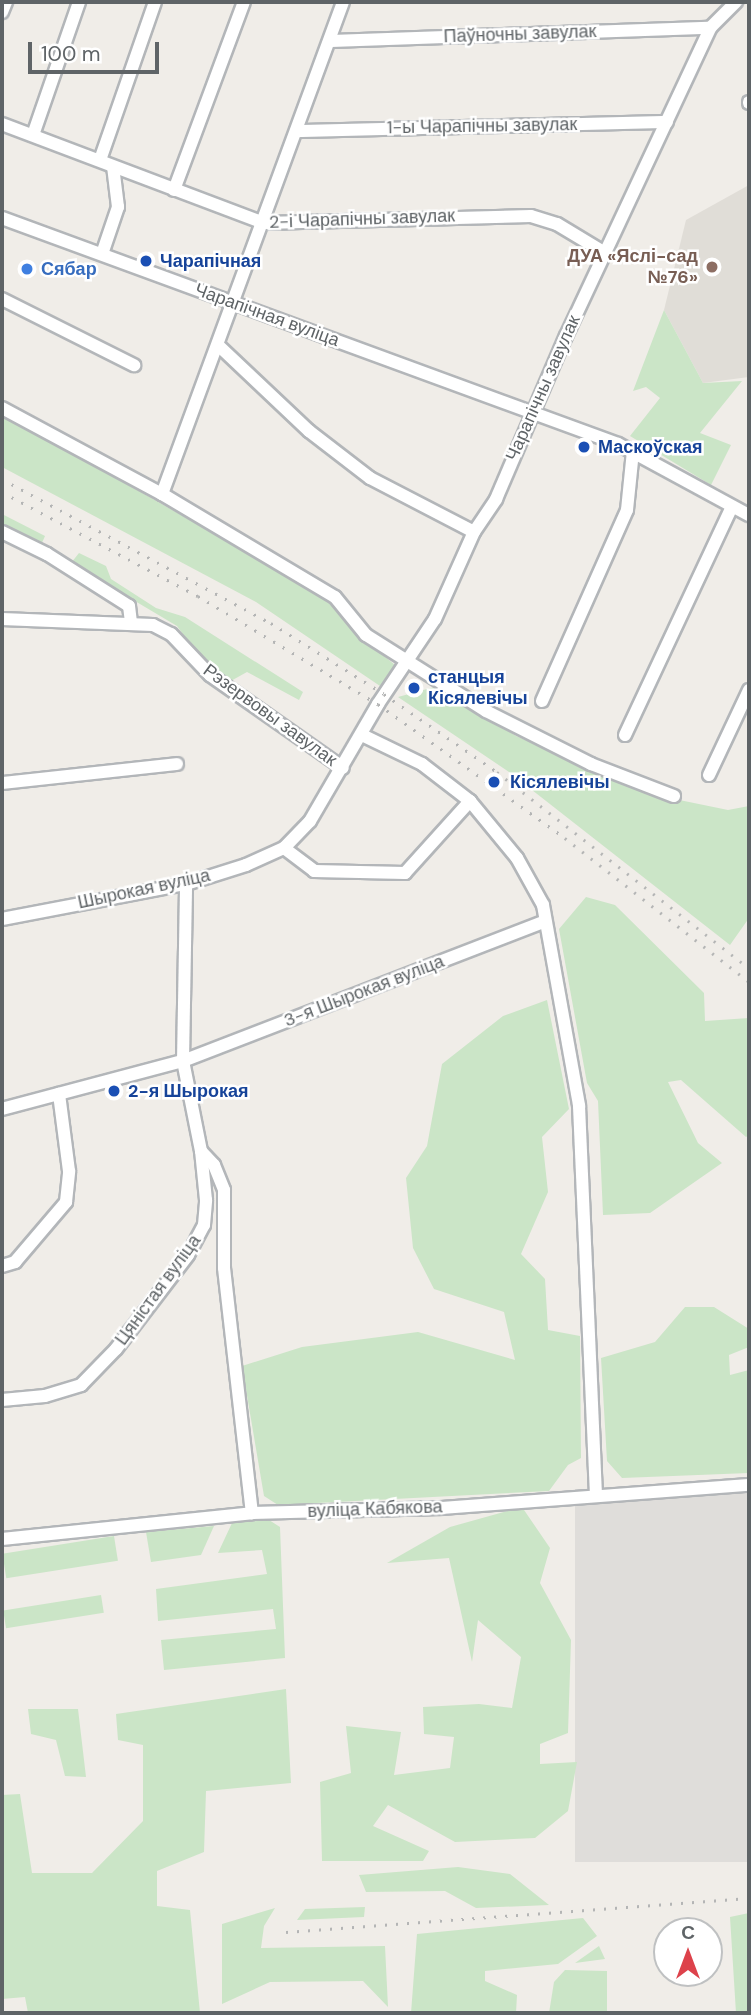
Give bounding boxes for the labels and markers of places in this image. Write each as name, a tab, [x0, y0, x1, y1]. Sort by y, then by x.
place label: ДУА «Яслі-сад №76»	[567, 246, 698, 288]
place label: Чарапічная	[160, 250, 261, 272]
marker: Чарапічная	[138, 253, 154, 269]
place label: Сябар	[41, 258, 97, 280]
marker: ДУА «Яслі-сад №76»	[704, 259, 720, 275]
marker: Сябар	[19, 261, 35, 277]
place label: Маскоўская	[598, 436, 703, 458]
marker: Маскоўская	[576, 439, 592, 455]
place label: станцыя Кісялевічы	[428, 667, 528, 710]
marker: станцыя Кісялевічы	[406, 680, 422, 696]
place label: Кісялевічы	[510, 771, 610, 793]
marker: Кісялевічы	[484, 772, 504, 792]
place label: 2-я Шырокая	[128, 1080, 248, 1102]
marker: 2-я Шырокая	[106, 1083, 122, 1099]

